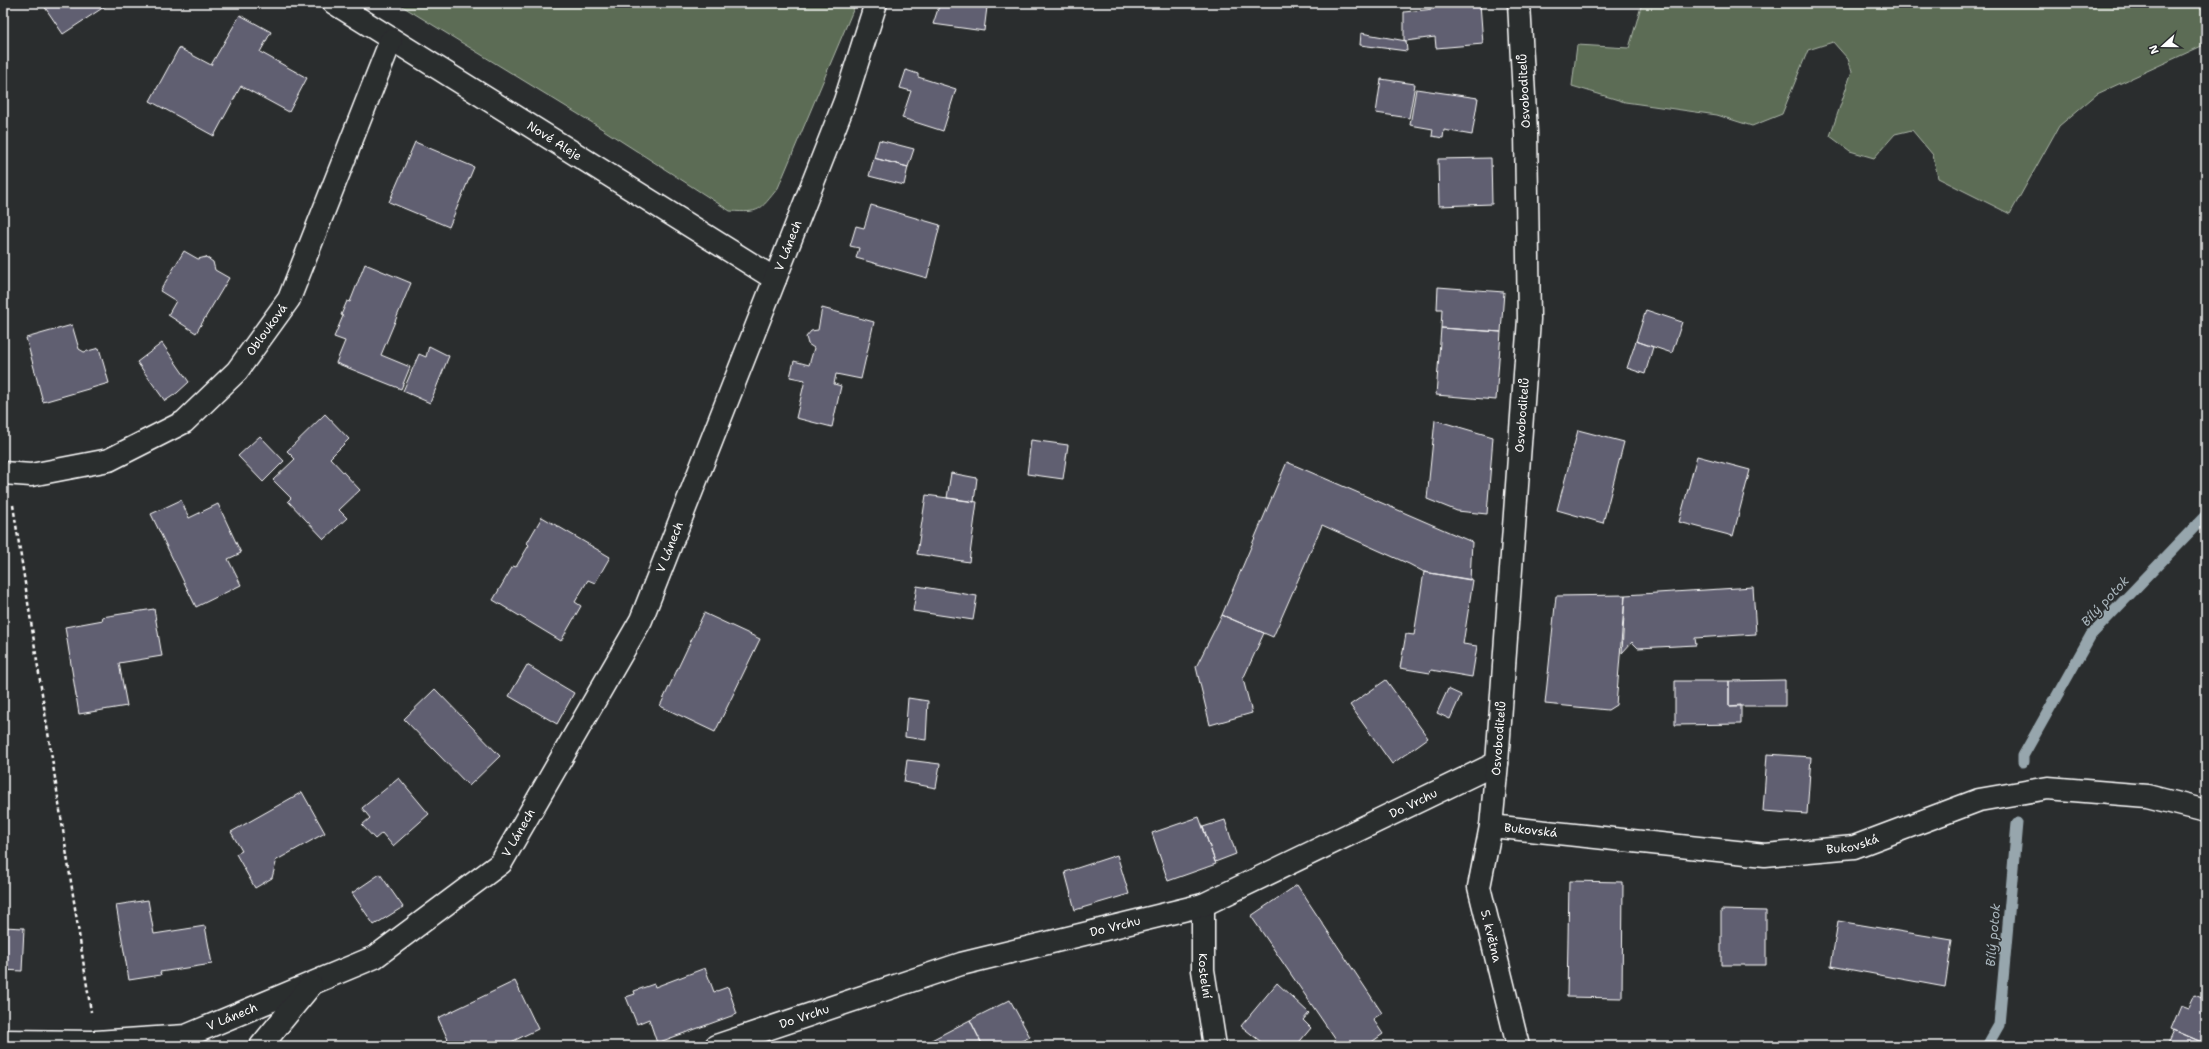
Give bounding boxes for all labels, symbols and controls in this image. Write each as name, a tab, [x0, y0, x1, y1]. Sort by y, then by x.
north arrow	[2143, 26, 2183, 66]
text: N	[2145, 42, 2163, 56]
street label: Osvoboditelů	[1514, 53, 1534, 129]
street label: Nové Aleje	[524, 118, 585, 164]
street label: V Lánech	[771, 218, 805, 273]
street label: Oblouková	[243, 300, 291, 359]
street label: Osvoboditelů	[1511, 377, 1533, 453]
street label: V Lánech	[652, 519, 687, 575]
water label: Bílý potok	[2077, 572, 2133, 630]
street label: Osvoboditelů	[1488, 700, 1509, 776]
street label: Do Vrchu	[1387, 785, 1440, 822]
street label: V Lánech	[498, 806, 539, 860]
street label: Bukovská	[1503, 819, 1559, 841]
street label: Bukovská	[1826, 830, 1881, 857]
water label: Bílý potok	[1982, 902, 2004, 967]
street label: 5. května	[1477, 908, 1505, 964]
street label: Do Vrchu	[1088, 913, 1142, 940]
street label: Kostelní	[1195, 953, 1216, 1000]
street label: V Lánech	[204, 999, 260, 1034]
street label: Do Vrchu	[777, 1001, 831, 1032]

